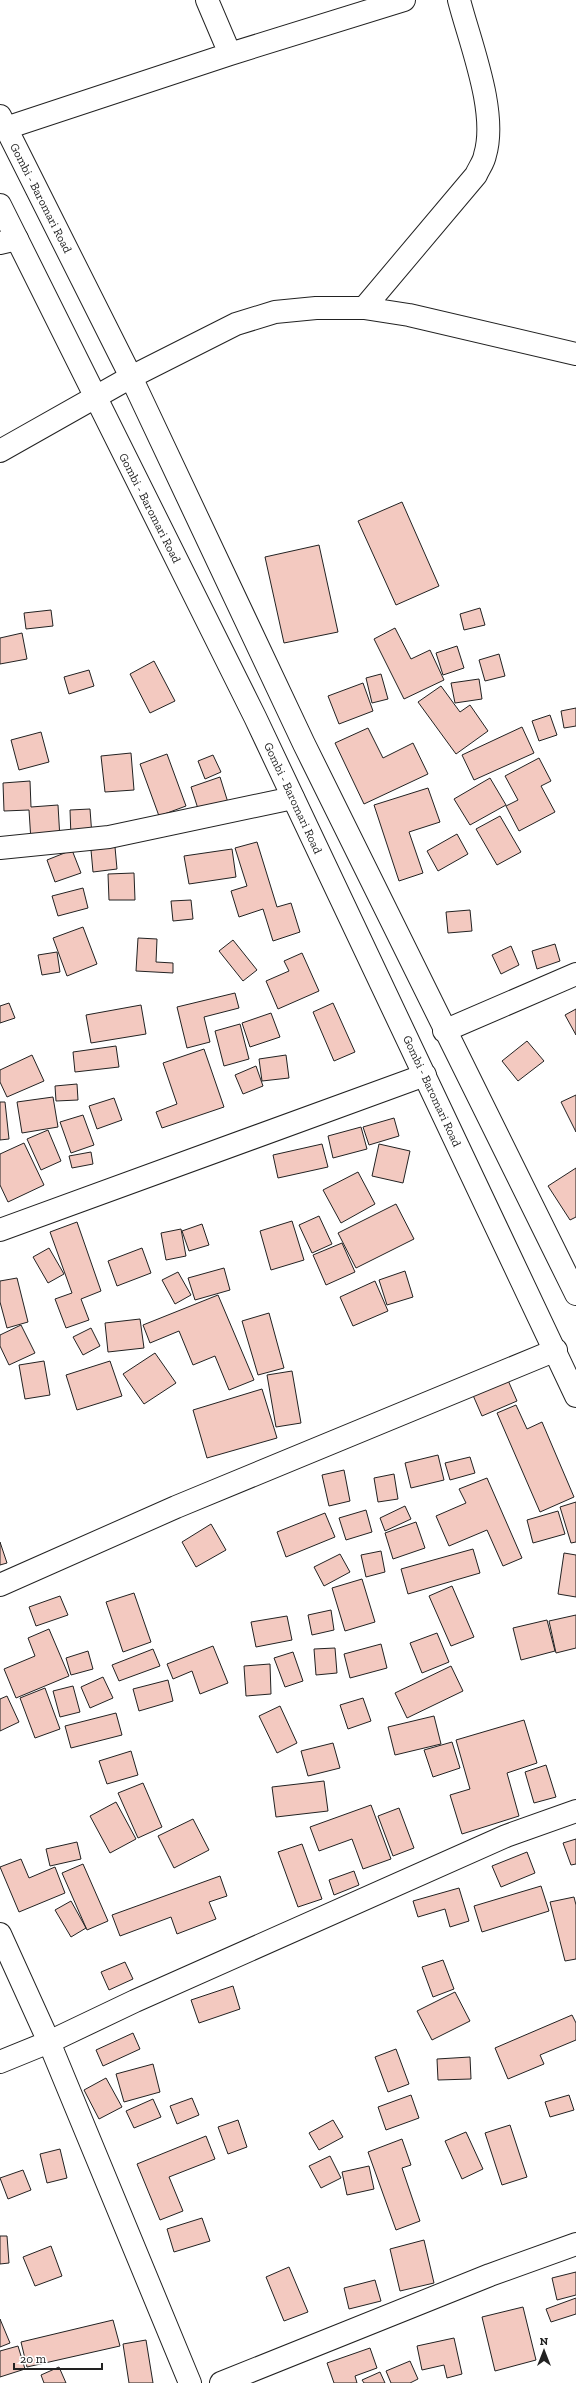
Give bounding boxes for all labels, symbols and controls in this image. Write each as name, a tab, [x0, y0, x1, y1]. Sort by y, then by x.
street label: Gombi - Baromari Road	[7, 141, 75, 256]
street label: Gombi - Baromari Road	[116, 451, 184, 566]
street label: Gombi - Baromari Road	[261, 740, 325, 856]
street label: Gombi - Baromari Road	[400, 1033, 464, 1149]
north arrow	[524, 2331, 564, 2371]
text: N	[540, 2335, 549, 2348]
scale bar	[14, 2345, 102, 2371]
text: 20 m	[20, 2352, 47, 2366]

